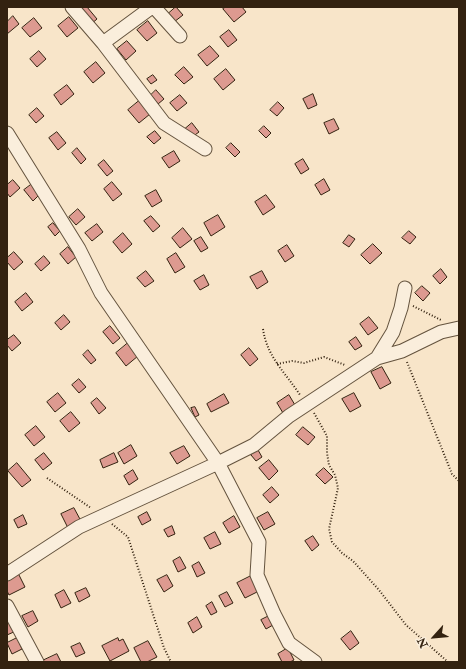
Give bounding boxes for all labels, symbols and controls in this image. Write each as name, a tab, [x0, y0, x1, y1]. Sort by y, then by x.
north arrow	[414, 617, 454, 657]
text: N	[415, 635, 431, 650]

